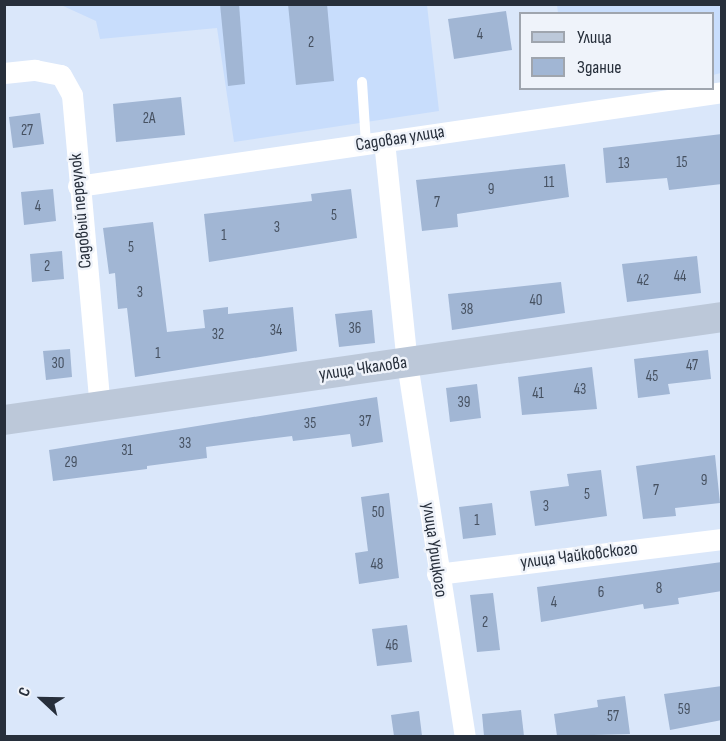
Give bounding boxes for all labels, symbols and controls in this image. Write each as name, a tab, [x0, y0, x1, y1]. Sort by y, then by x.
legend	[519, 12, 714, 90]
house number: 4	[477, 26, 483, 44]
text: Улица	[577, 27, 612, 48]
house number: 2	[308, 34, 314, 52]
text: Здание	[577, 57, 622, 78]
house number: 2А	[143, 110, 155, 128]
street label: Садовая улица	[354, 121, 446, 157]
house number: 27	[21, 122, 33, 140]
street label: Садовый переулок	[65, 153, 97, 269]
house number: 15	[676, 154, 688, 172]
house number: 13	[618, 155, 630, 173]
house number: 11	[544, 174, 554, 192]
house number: 9	[488, 181, 494, 199]
house number: 7	[434, 194, 440, 212]
house number: 4	[35, 198, 41, 216]
house number: 5	[331, 207, 337, 225]
house number: 3	[274, 219, 280, 237]
house number: 1	[221, 227, 227, 245]
house number: 5	[128, 239, 134, 257]
house number: 2	[44, 258, 50, 276]
house number: 44	[674, 268, 686, 286]
house number: 42	[637, 272, 649, 290]
house number: 3	[137, 284, 143, 302]
house number: 40	[530, 292, 542, 310]
house number: 38	[461, 301, 473, 319]
house number: 36	[349, 320, 361, 338]
house number: 34	[270, 322, 282, 340]
house number: 32	[212, 326, 224, 344]
house number: 1	[155, 345, 161, 363]
street label: улица Чкалова	[318, 352, 408, 386]
house number: 30	[52, 355, 64, 373]
house number: 47	[686, 357, 698, 375]
house number: 45	[646, 368, 658, 386]
house number: 43	[574, 381, 586, 399]
house number: 41	[532, 385, 544, 403]
house number: 39	[458, 394, 470, 412]
house number: 37	[359, 413, 371, 431]
house number: 35	[304, 415, 316, 433]
house number: 33	[179, 435, 191, 453]
house number: 31	[121, 442, 133, 460]
house number: 29	[65, 454, 77, 472]
house number: 9	[701, 472, 707, 490]
house number: 7	[653, 482, 659, 500]
house number: 5	[584, 486, 590, 504]
house number: 3	[543, 498, 549, 516]
street label: улица Урицкого	[417, 501, 451, 599]
house number: 50	[372, 504, 384, 522]
house number: 1	[474, 512, 480, 530]
street label: улица Чайковского	[519, 538, 639, 574]
house number: 48	[371, 556, 383, 574]
house number: 8	[656, 580, 662, 598]
house number: 6	[598, 584, 604, 602]
house number: 4	[551, 594, 557, 612]
house number: 2	[482, 614, 488, 632]
house number: 46	[386, 637, 398, 655]
north arrow	[12, 669, 72, 729]
text: С	[14, 685, 35, 699]
house number: 59	[678, 701, 690, 719]
house number: 57	[607, 708, 619, 726]

